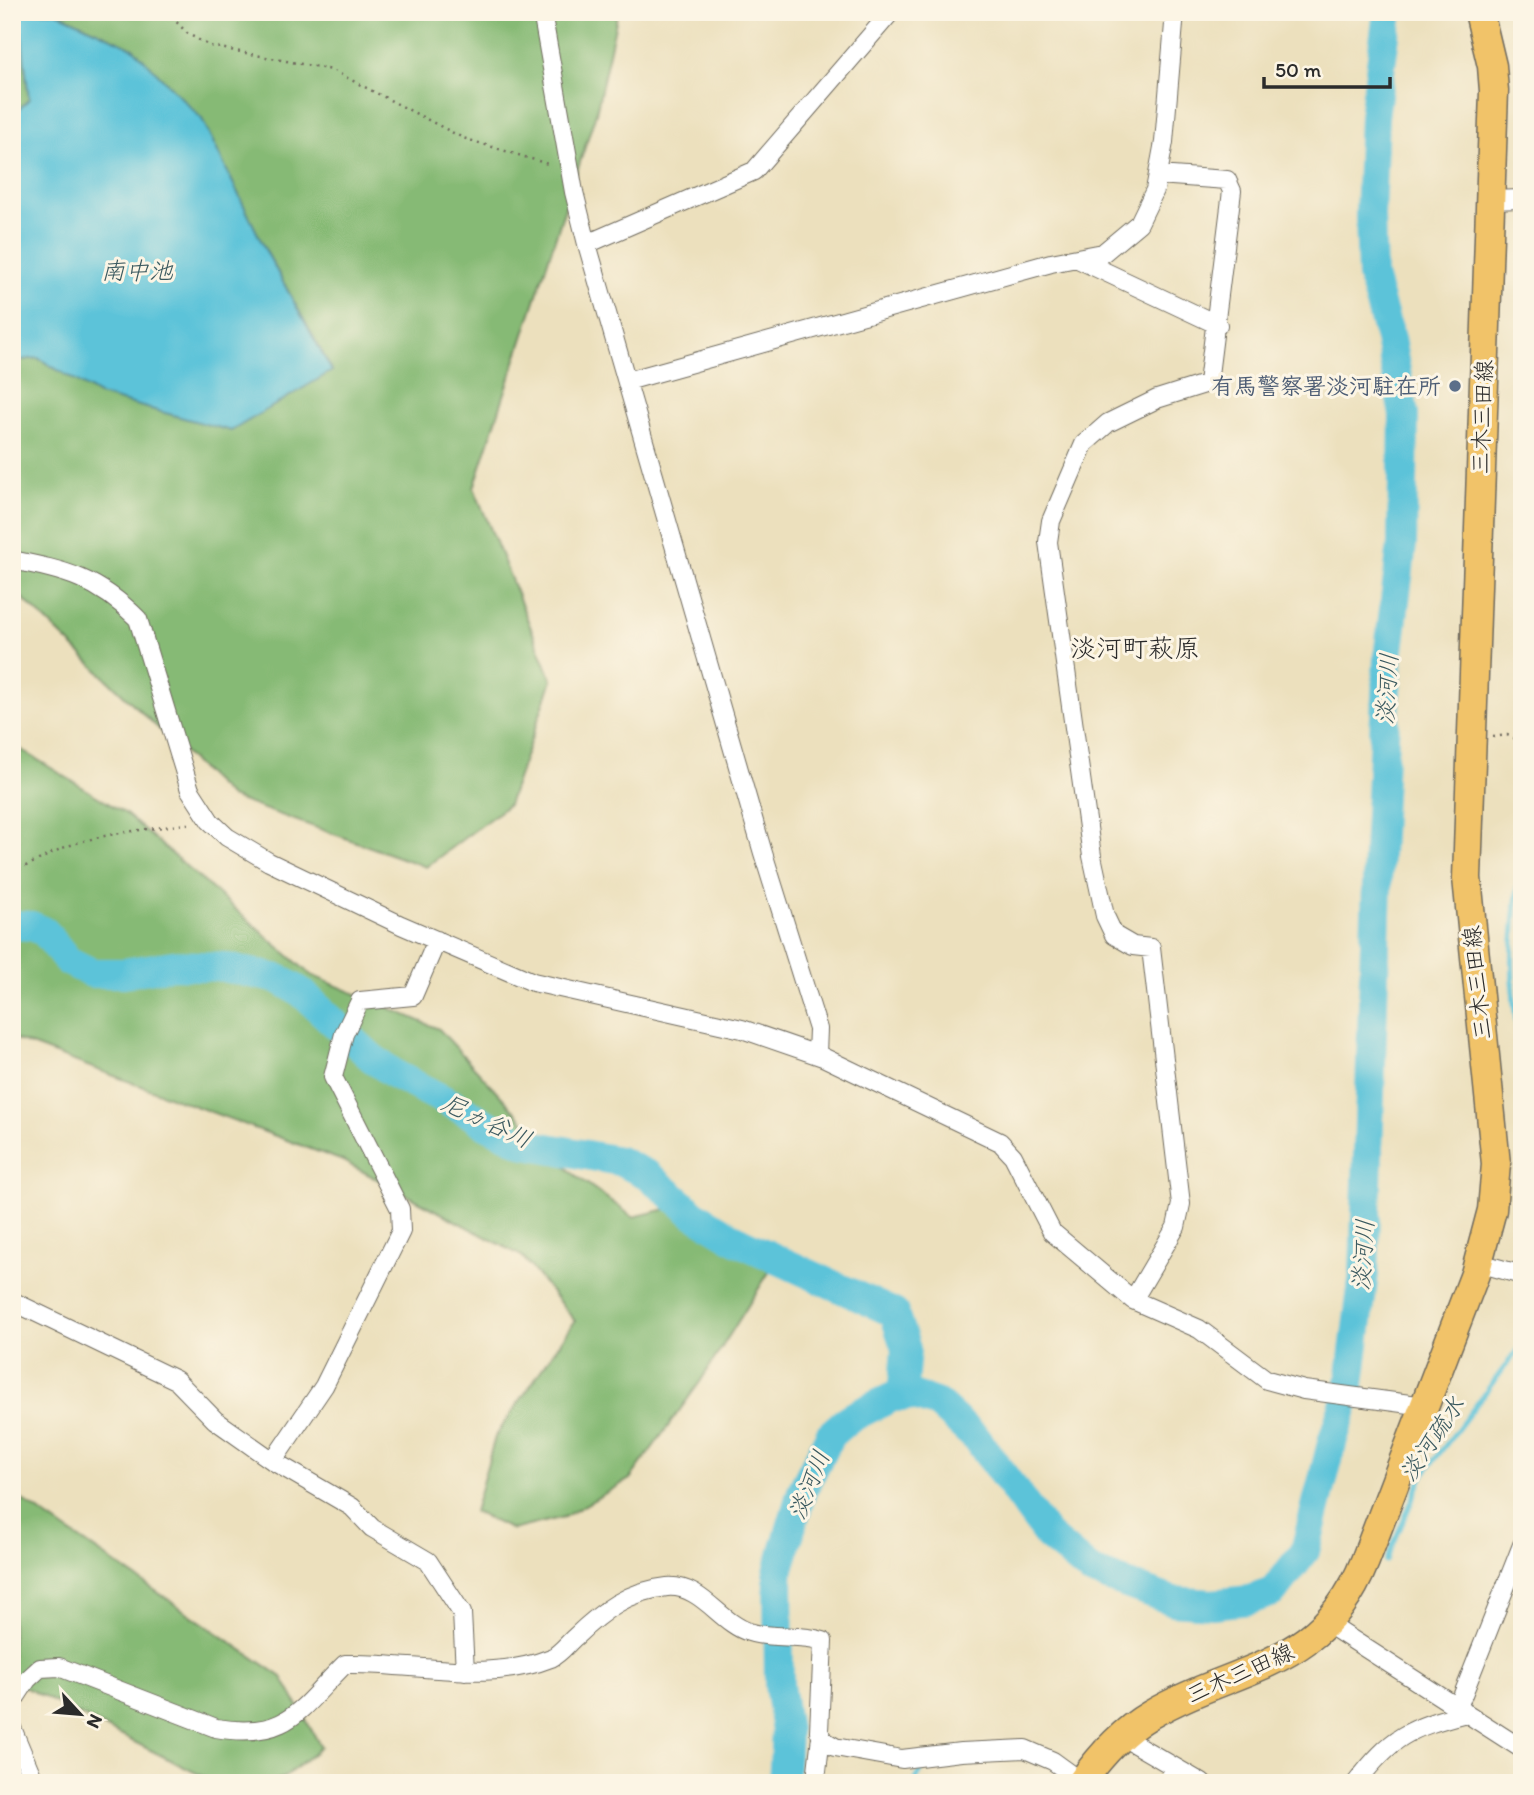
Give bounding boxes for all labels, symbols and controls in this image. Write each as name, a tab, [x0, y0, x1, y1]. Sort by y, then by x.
scale bar	[1264, 46, 1390, 90]
text: 50 m	[1275, 57, 1322, 82]
water label: 南中池	[101, 256, 174, 285]
street label: 三木三田線	[1466, 359, 1498, 475]
place label: 有馬警察署淡河駐在所	[1211, 372, 1441, 400]
marker: 有馬警察署淡河駐在所	[1447, 378, 1463, 394]
district label: 淡河町萩原	[1070, 632, 1200, 664]
water label: 淡河川	[1370, 652, 1403, 726]
street label: 三木三田線	[1457, 924, 1497, 1042]
water label: 尼ヵ谷川	[438, 1087, 537, 1154]
water label: 淡河川	[1346, 1218, 1379, 1292]
water label: 淡河疏水	[1393, 1391, 1470, 1487]
water label: 淡河川	[782, 1446, 835, 1524]
street label: 三木三田線	[1182, 1637, 1298, 1709]
north arrow	[46, 1680, 116, 1750]
text: N	[82, 1710, 108, 1732]

